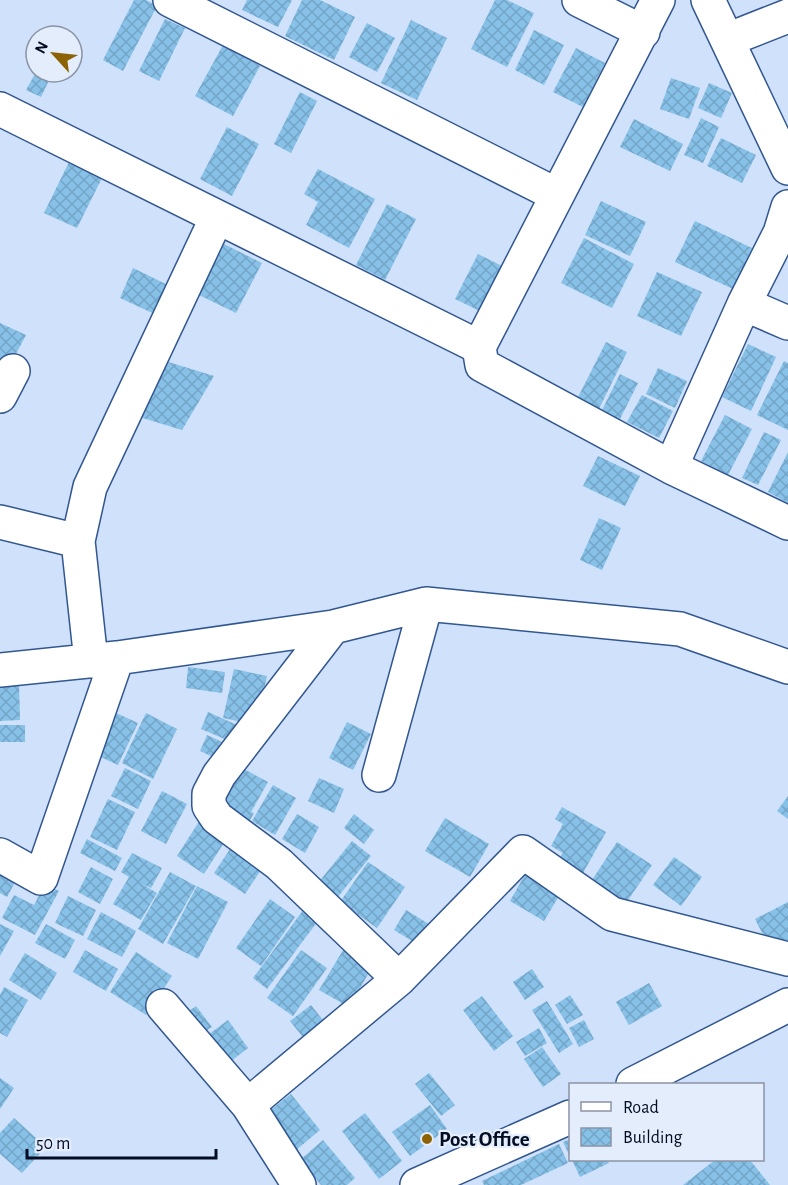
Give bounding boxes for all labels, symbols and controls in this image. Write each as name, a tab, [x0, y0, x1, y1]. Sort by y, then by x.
north arrow	[24, 24, 84, 84]
text: N	[32, 39, 51, 56]
legend	[569, 1083, 764, 1161]
text: Road	[623, 1099, 659, 1117]
scale bar	[27, 1122, 216, 1160]
place label: Post Office	[439, 1129, 530, 1150]
text: Building	[623, 1129, 683, 1147]
marker: Post Office	[420, 1132, 434, 1146]
text: 50 m	[36, 1135, 70, 1153]

